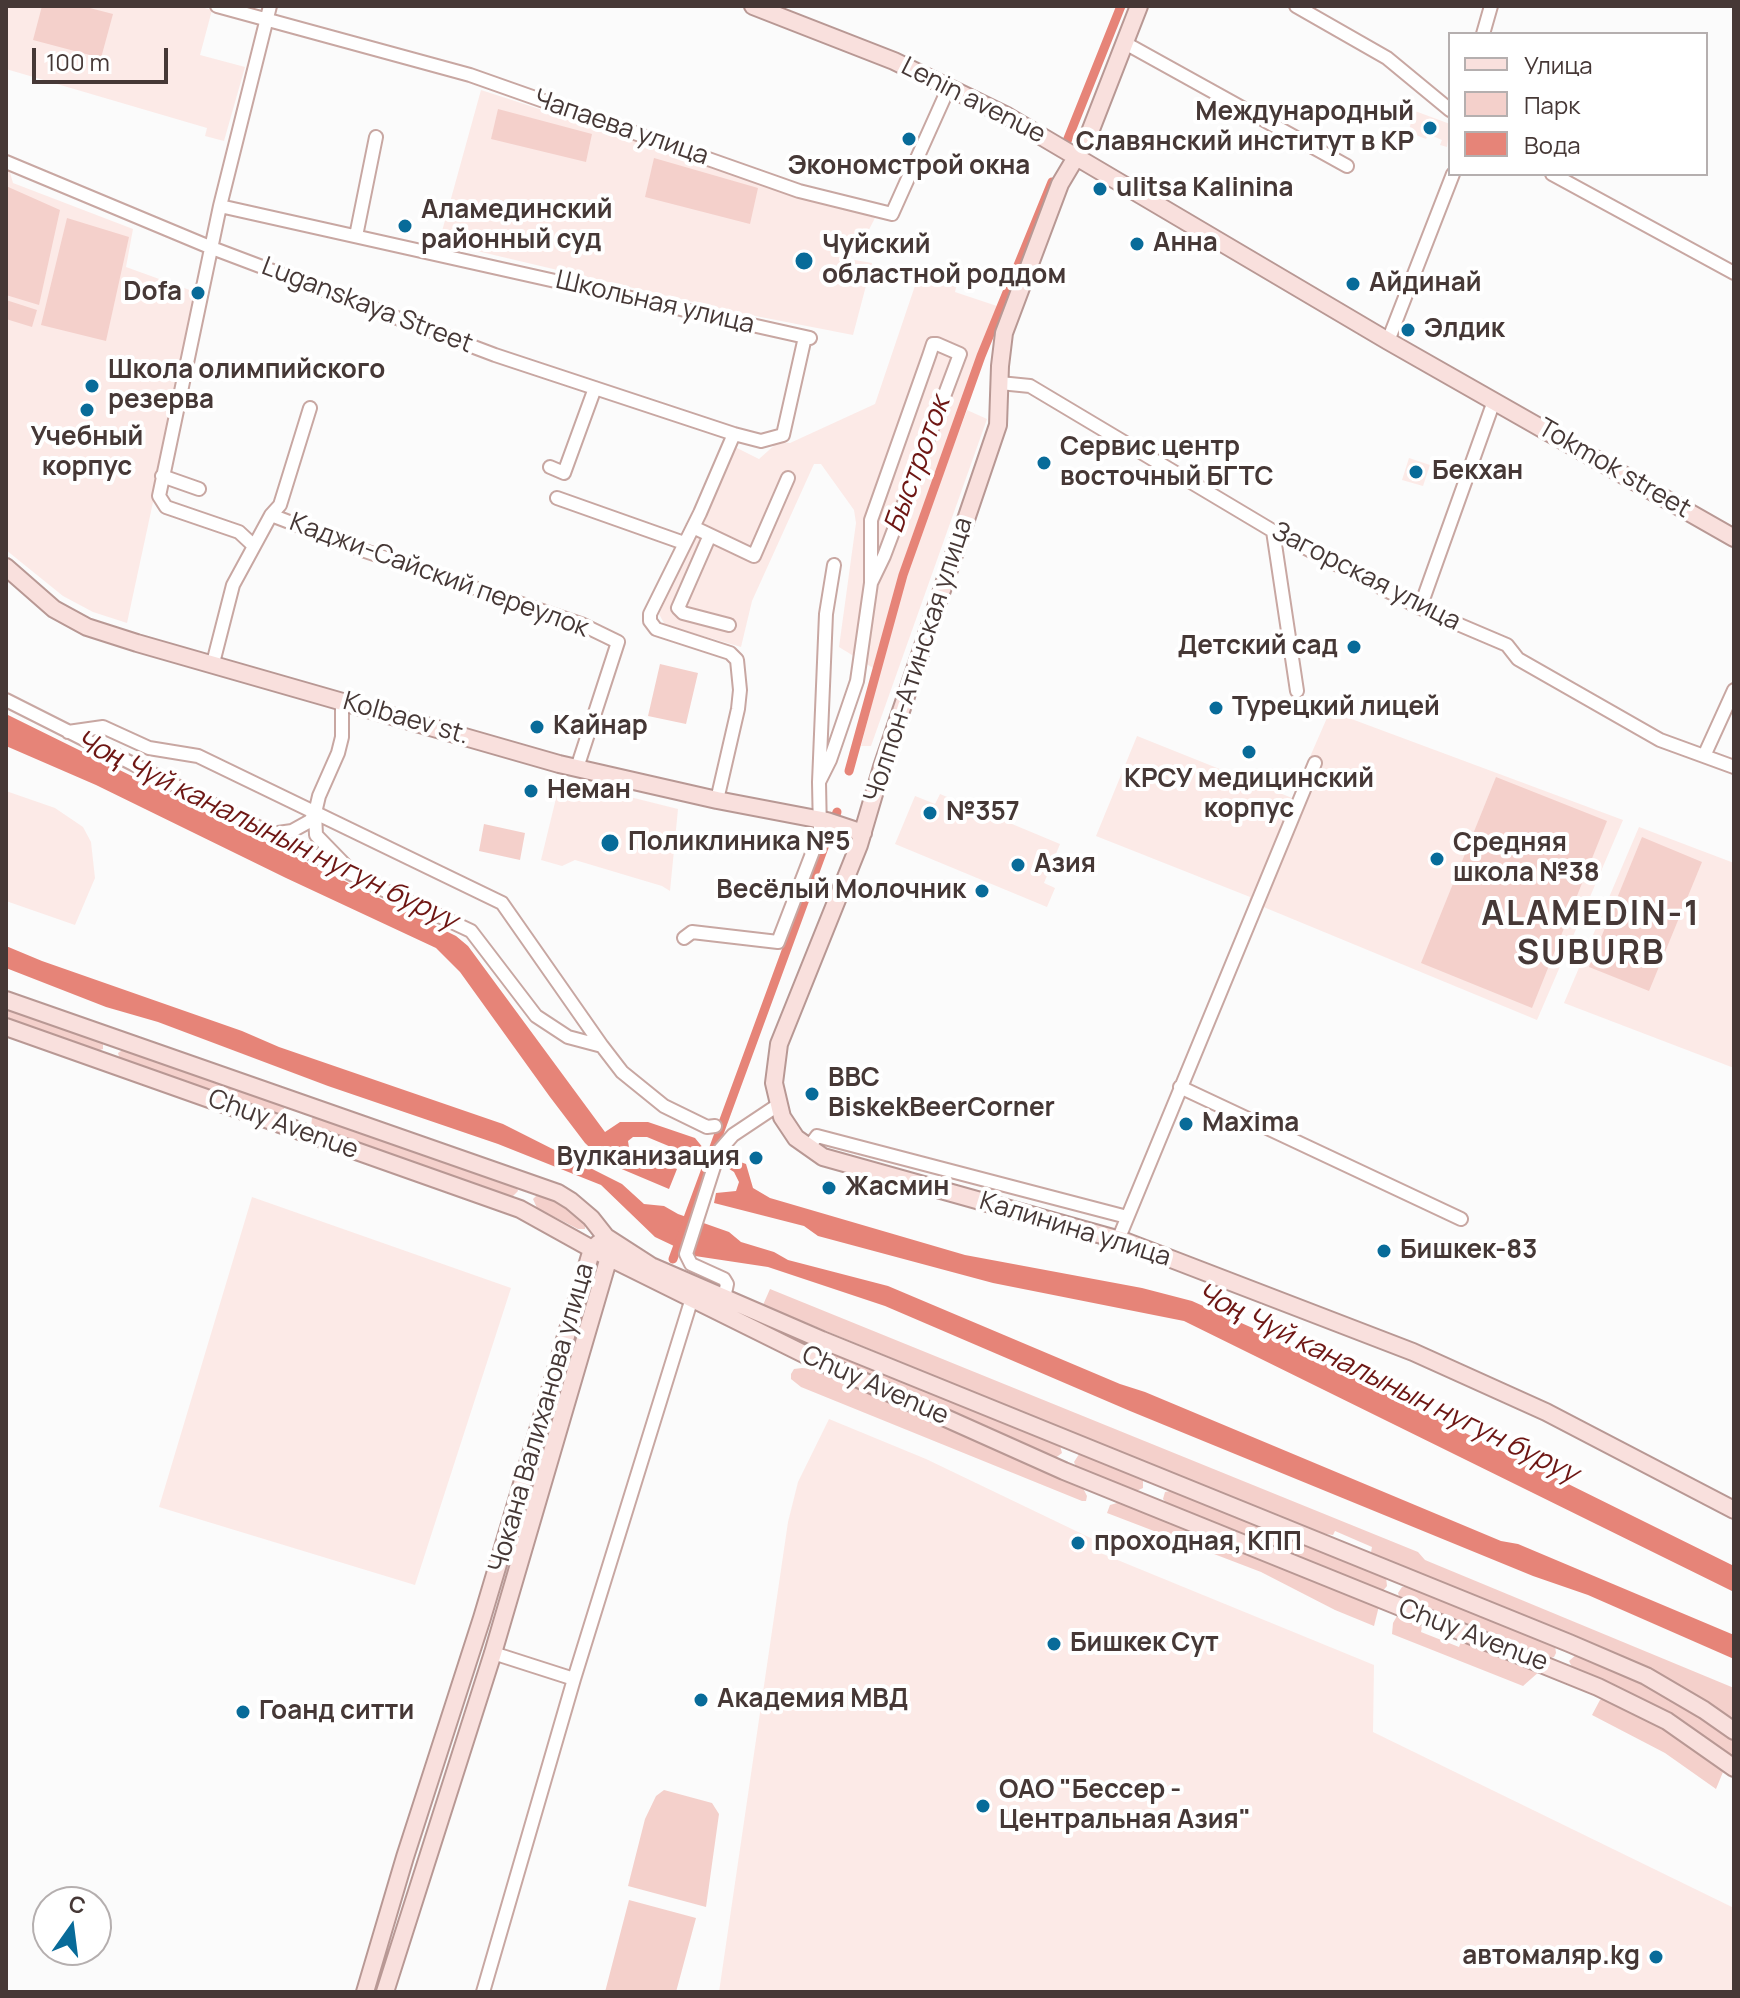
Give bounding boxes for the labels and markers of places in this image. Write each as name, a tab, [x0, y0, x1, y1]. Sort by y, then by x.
place label: Международный Славянский институт в КР	[1076, 97, 1414, 158]
marker: Международный Славянский институт в КР	[1421, 119, 1439, 137]
marker: Экономстрой окна	[900, 130, 918, 148]
place label: Экономстрой окна	[788, 151, 1030, 183]
place label: ulitsa Kalinina	[1116, 173, 1294, 205]
marker: ulitsa Kalinina	[1091, 180, 1109, 198]
place label: Аламединский районный суд	[421, 195, 613, 256]
marker: Аламединский районный суд	[396, 217, 414, 235]
place label: Анна	[1153, 228, 1218, 260]
place label: Чуйский областной роддом	[822, 230, 1066, 292]
marker: Анна	[1128, 235, 1146, 253]
marker: Чуйский областной роддом	[793, 250, 815, 272]
place label: Айдинай	[1369, 268, 1481, 300]
marker: Айдинай	[1344, 275, 1362, 293]
place label: Dofa	[123, 277, 182, 309]
marker: Dofa	[189, 284, 207, 302]
place label: Элдик	[1424, 314, 1505, 346]
marker: Элдик	[1399, 321, 1417, 339]
place label: Школа олимпийского резерва	[108, 355, 385, 416]
marker: Школа олимпийского резерва	[83, 377, 101, 395]
marker: Учебный корпус	[78, 401, 96, 419]
place label: Учебный корпус	[31, 422, 143, 484]
place label: Сервис центр восточный БГТС	[1060, 432, 1274, 494]
marker: Сервис центр восточный БГТС	[1035, 454, 1053, 472]
place label: Бекхан	[1432, 456, 1523, 488]
marker: Бекхан	[1407, 463, 1425, 481]
place label: Детский сад	[1178, 631, 1338, 663]
marker: Детский сад	[1345, 638, 1363, 656]
place label: Турецкий лицей	[1232, 692, 1440, 724]
marker: Турецкий лицей	[1207, 699, 1225, 717]
place label: Кайнар	[553, 711, 648, 743]
marker: Кайнар	[528, 718, 546, 736]
marker: КРСУ медицинский корпус	[1240, 743, 1258, 761]
place label: КРСУ медицинский корпус	[1124, 764, 1374, 826]
place label: Неман	[547, 775, 631, 807]
marker: Неман	[522, 782, 540, 800]
place label: №357	[946, 797, 1020, 829]
marker: №357	[921, 804, 939, 822]
place label: Поликлиника №5	[628, 827, 850, 859]
place label: Средняя школа №38	[1453, 828, 1600, 890]
marker: Поликлиника №5	[599, 832, 621, 854]
place label: Азия	[1034, 849, 1096, 881]
marker: Средняя школа №38	[1428, 850, 1446, 868]
marker: Азия	[1009, 856, 1027, 874]
place label: Весёлый Молочник	[716, 875, 966, 907]
marker: Весёлый Молочник	[973, 882, 991, 900]
place label: BBC BiskekBeerCorner	[828, 1063, 1055, 1124]
marker: BBC BiskekBeerCorner	[803, 1085, 821, 1103]
place label: Maxima	[1202, 1108, 1299, 1140]
marker: Maxima	[1177, 1115, 1195, 1133]
place label: Вулканизация	[556, 1142, 740, 1174]
marker: Вулканизация	[747, 1149, 765, 1167]
place label: Жасмин	[845, 1172, 950, 1204]
marker: Жасмин	[820, 1179, 838, 1197]
place label: Бишкек-83	[1400, 1235, 1537, 1267]
marker: Бишкек-83	[1375, 1242, 1393, 1260]
place label: проходная, КПП	[1094, 1527, 1302, 1559]
marker: проходная, КПП	[1069, 1534, 1087, 1552]
place label: Бишкек Сут	[1070, 1628, 1219, 1660]
marker: Бишкек Сут	[1045, 1635, 1063, 1653]
place label: Академия МВД	[717, 1684, 908, 1716]
marker: Академия МВД	[692, 1691, 710, 1709]
place label: Гоанд ситти	[259, 1696, 414, 1728]
marker: Гоанд ситти	[234, 1703, 252, 1721]
place label: ОАО "Бессер - Центральная Азия"	[999, 1775, 1251, 1836]
marker: ОАО "Бессер - Центральная Азия"	[974, 1797, 992, 1815]
place label: автомаляр.kg	[1462, 1941, 1640, 1973]
marker: автомаляр.kg	[1647, 1948, 1665, 1966]

